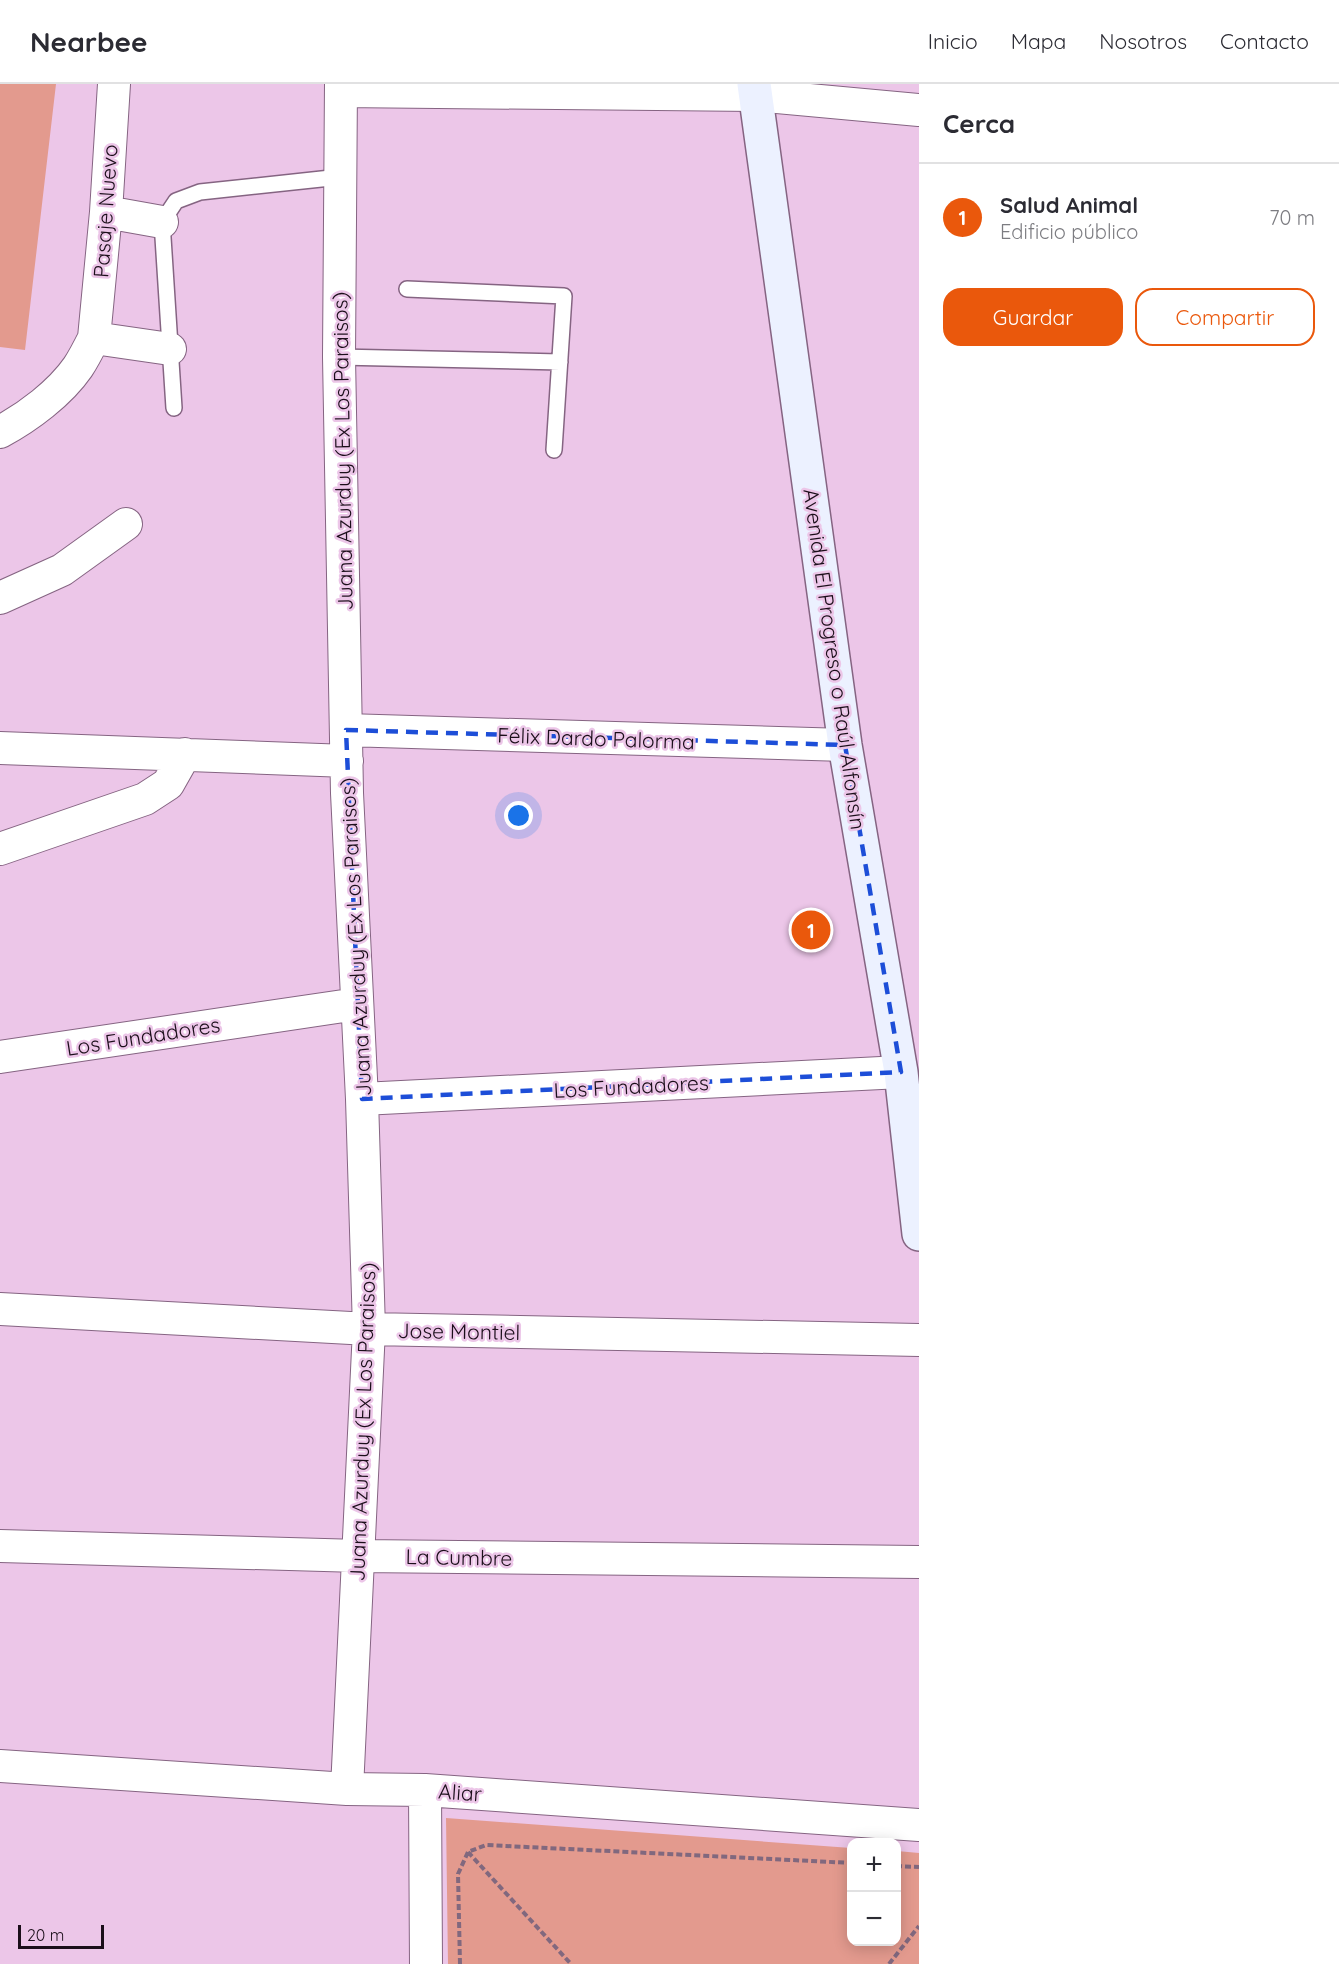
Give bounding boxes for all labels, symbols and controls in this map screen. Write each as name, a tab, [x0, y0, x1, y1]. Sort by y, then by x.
text: Nearbee	[30, 24, 148, 59]
text: Inicio	[928, 28, 978, 54]
text: Mapa	[1011, 28, 1066, 54]
text: Nosotros	[1099, 28, 1187, 54]
text: Contacto	[1220, 28, 1309, 54]
text: Cerca	[943, 107, 1015, 140]
street label: Pasaje Nuevo	[87, 143, 123, 279]
text: Salud Animal	[1000, 191, 1138, 219]
text: 1	[959, 205, 966, 230]
text: 70 m	[1269, 205, 1315, 230]
text: Edificio público	[1000, 219, 1138, 244]
button: Guardar	[943, 288, 1123, 346]
button: Compartir	[1135, 288, 1315, 346]
street label: Juana Azurduy (Ex Los Paraisos)	[326, 291, 358, 611]
street label: Avenida El Progreso o Raúl Alfonsín	[798, 487, 872, 831]
street label: Félix Dardo Palorma	[497, 722, 695, 754]
street label: Juana Azurduy (Ex Los Paraisos)	[334, 777, 376, 1097]
your location	[504, 801, 533, 830]
pin: 1	[792, 908, 830, 952]
street label: Los Fundadores	[64, 1011, 222, 1061]
street label: Los Fundadores	[553, 1069, 709, 1103]
street label: Juana Azurduy (Ex Los Paraisos)	[343, 1262, 381, 1582]
street label: Jose Montiel	[397, 1317, 521, 1345]
street label: La Cumbre	[405, 1543, 513, 1571]
street label: Aliar	[437, 1778, 483, 1806]
map controls	[847, 1838, 901, 1946]
button: +	[847, 1838, 901, 1892]
button: −	[847, 1892, 901, 1946]
scale bar	[18, 1922, 104, 1950]
text: 20 m	[27, 1925, 64, 1945]

